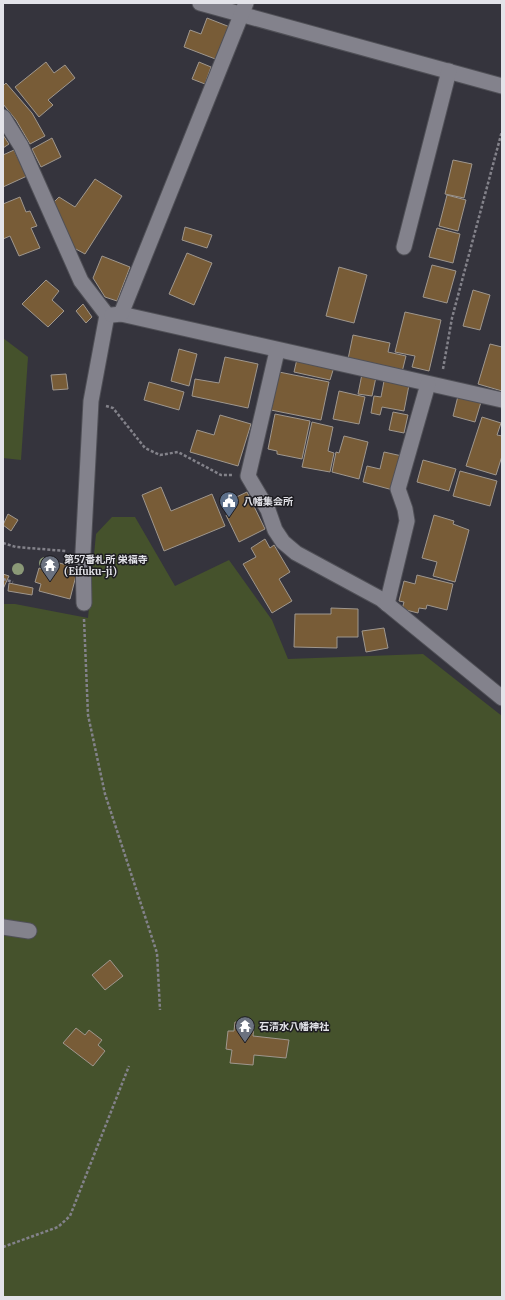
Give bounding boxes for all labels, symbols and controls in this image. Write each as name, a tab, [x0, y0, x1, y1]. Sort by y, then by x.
public building icon: 八幡集会所	[218, 490, 240, 518]
place label: 八幡集会所	[243, 495, 293, 508]
place label: 第57番札所 栄福寺 (Eifuku-ji)	[64, 553, 148, 578]
temple icon: 第57番札所 栄福寺 (Eifuku-ji)	[39, 554, 61, 582]
temple icon: 石清水八幡神社	[234, 1015, 256, 1043]
place label: 石清水八幡神社	[259, 1020, 330, 1033]

